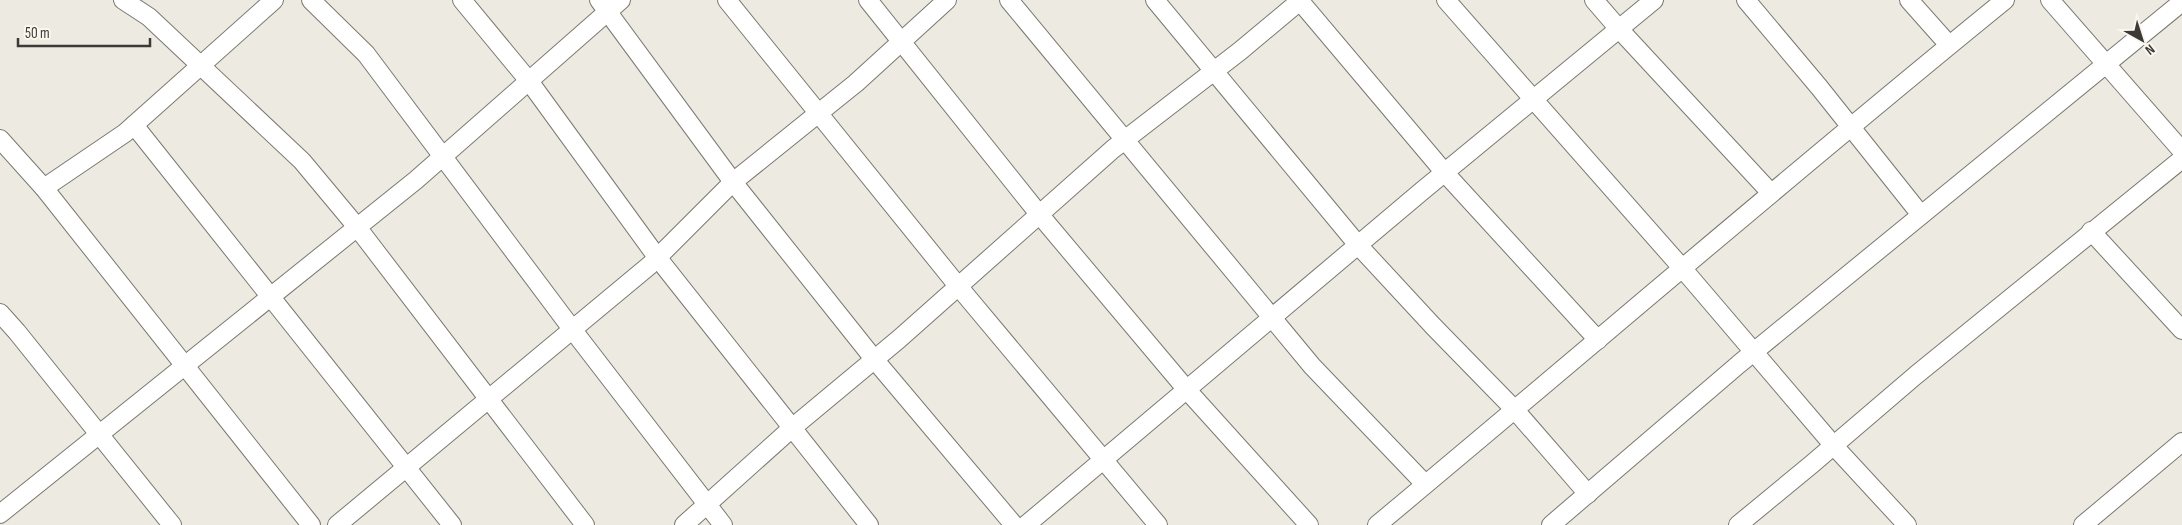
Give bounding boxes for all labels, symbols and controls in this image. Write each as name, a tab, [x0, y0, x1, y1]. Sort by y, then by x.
scale bar	[18, 15, 150, 47]
north arrow	[2117, 15, 2167, 65]
text: 50 m	[25, 24, 50, 43]
text: N	[2142, 41, 2158, 59]

